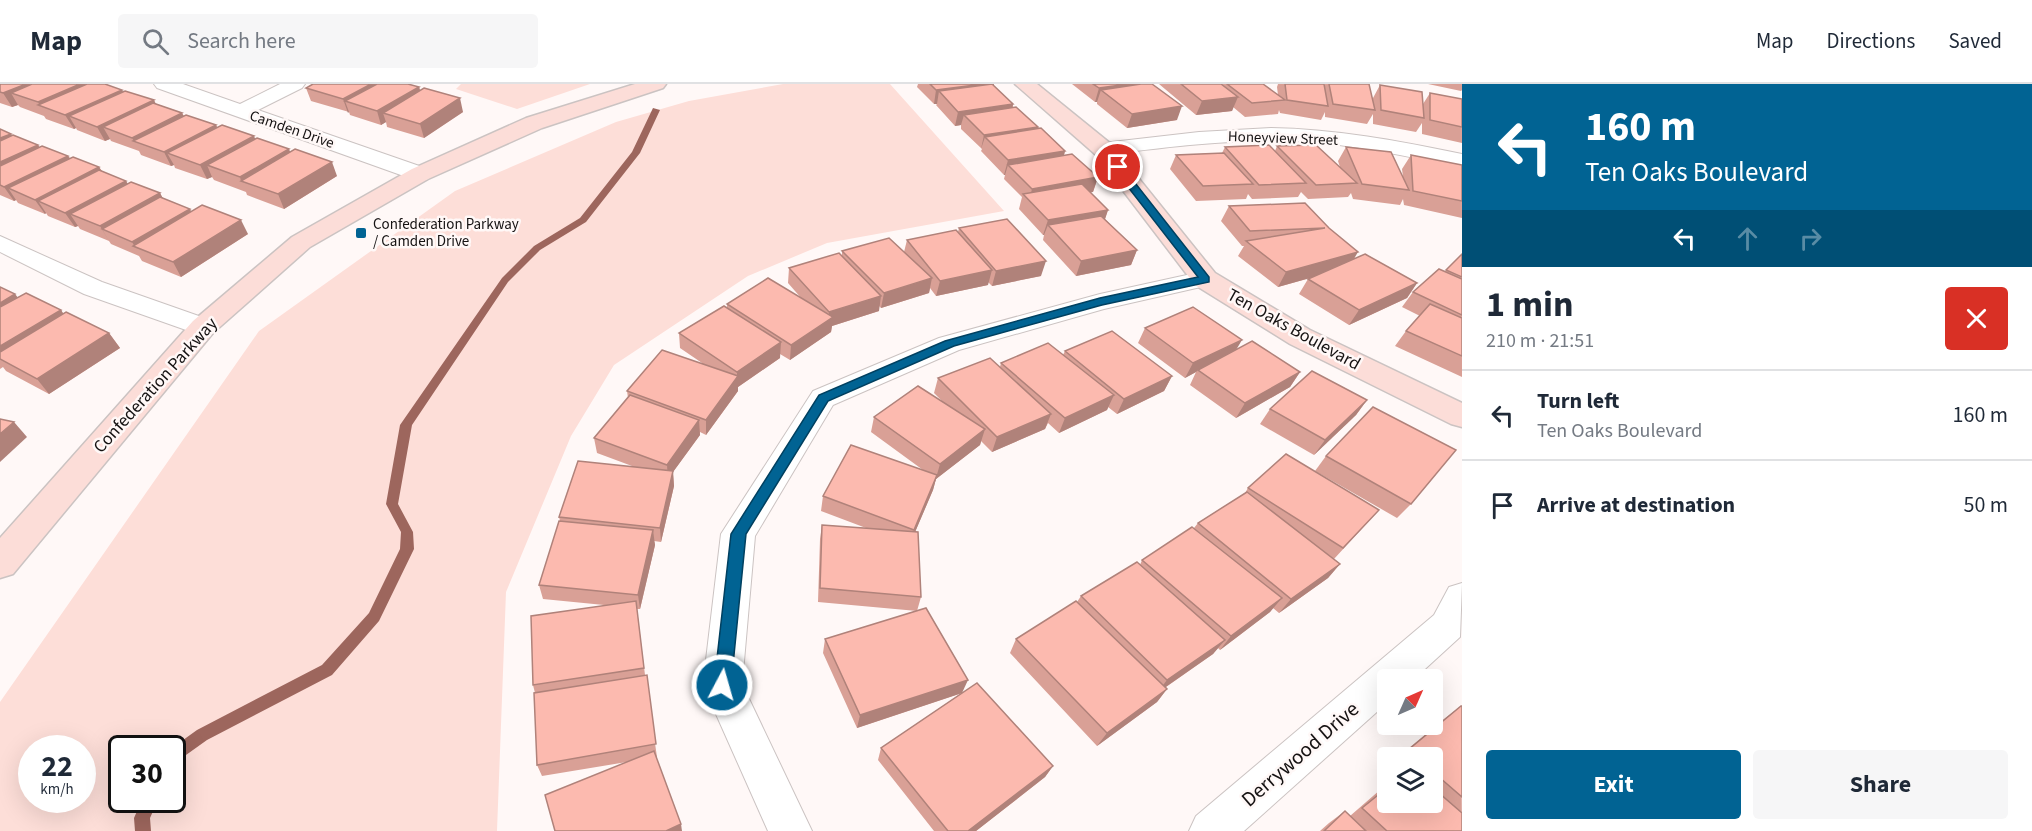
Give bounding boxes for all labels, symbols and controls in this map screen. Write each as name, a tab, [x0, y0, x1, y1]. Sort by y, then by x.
search box	[118, 14, 538, 68]
text: Map	[30, 21, 82, 61]
icon: search	[139, 25, 172, 58]
text: Search here	[187, 25, 296, 57]
text: Map	[1756, 26, 1794, 56]
text: Directions	[1827, 26, 1915, 56]
text: Saved	[1948, 26, 2002, 56]
text: 160 m	[1585, 97, 1696, 157]
street label: Camden Drive	[247, 105, 337, 154]
icon: left	[1486, 108, 1564, 186]
street label: Honeyview Street	[1228, 126, 1338, 151]
pin	[1092, 141, 1143, 192]
icon: arrive	[1101, 150, 1134, 183]
text: Ten Oaks Boulevard	[1585, 153, 1808, 192]
place label: Confederation Parkway / Camden Drive	[373, 214, 519, 252]
icon: left	[1668, 222, 1701, 255]
icon: ahead	[1731, 222, 1764, 255]
icon: right	[1794, 222, 1827, 255]
marker: Confederation Parkway / Camden Drive	[354, 226, 368, 240]
text: 1 min	[1486, 279, 1574, 330]
street label: Ten Oaks Boulevard	[1223, 282, 1365, 376]
button: close	[1945, 287, 2008, 350]
street label: Confederation Parkway	[88, 311, 224, 459]
text: 210 m · 21:51	[1486, 327, 1594, 355]
text: Turn left	[1537, 385, 1619, 417]
icon: left	[1486, 399, 1519, 432]
text: 160 m	[1953, 399, 2008, 431]
text: Ten Oaks Boulevard	[1537, 417, 1702, 445]
icon: arrive	[1486, 489, 1519, 522]
text: Arrive at destination	[1537, 489, 1735, 521]
text: 50 m	[1963, 489, 2008, 521]
position arrow	[690, 653, 754, 717]
north arrow	[1377, 669, 1443, 735]
map controls	[1377, 669, 1443, 813]
street label: Derrywood Drive	[1235, 694, 1365, 814]
speed limit sign: 30	[108, 735, 186, 813]
text: 22	[41, 745, 73, 788]
button: layers	[1377, 747, 1443, 813]
button: Exit	[1486, 750, 1741, 819]
button: Share	[1753, 750, 2008, 819]
text: km/h	[40, 779, 74, 800]

